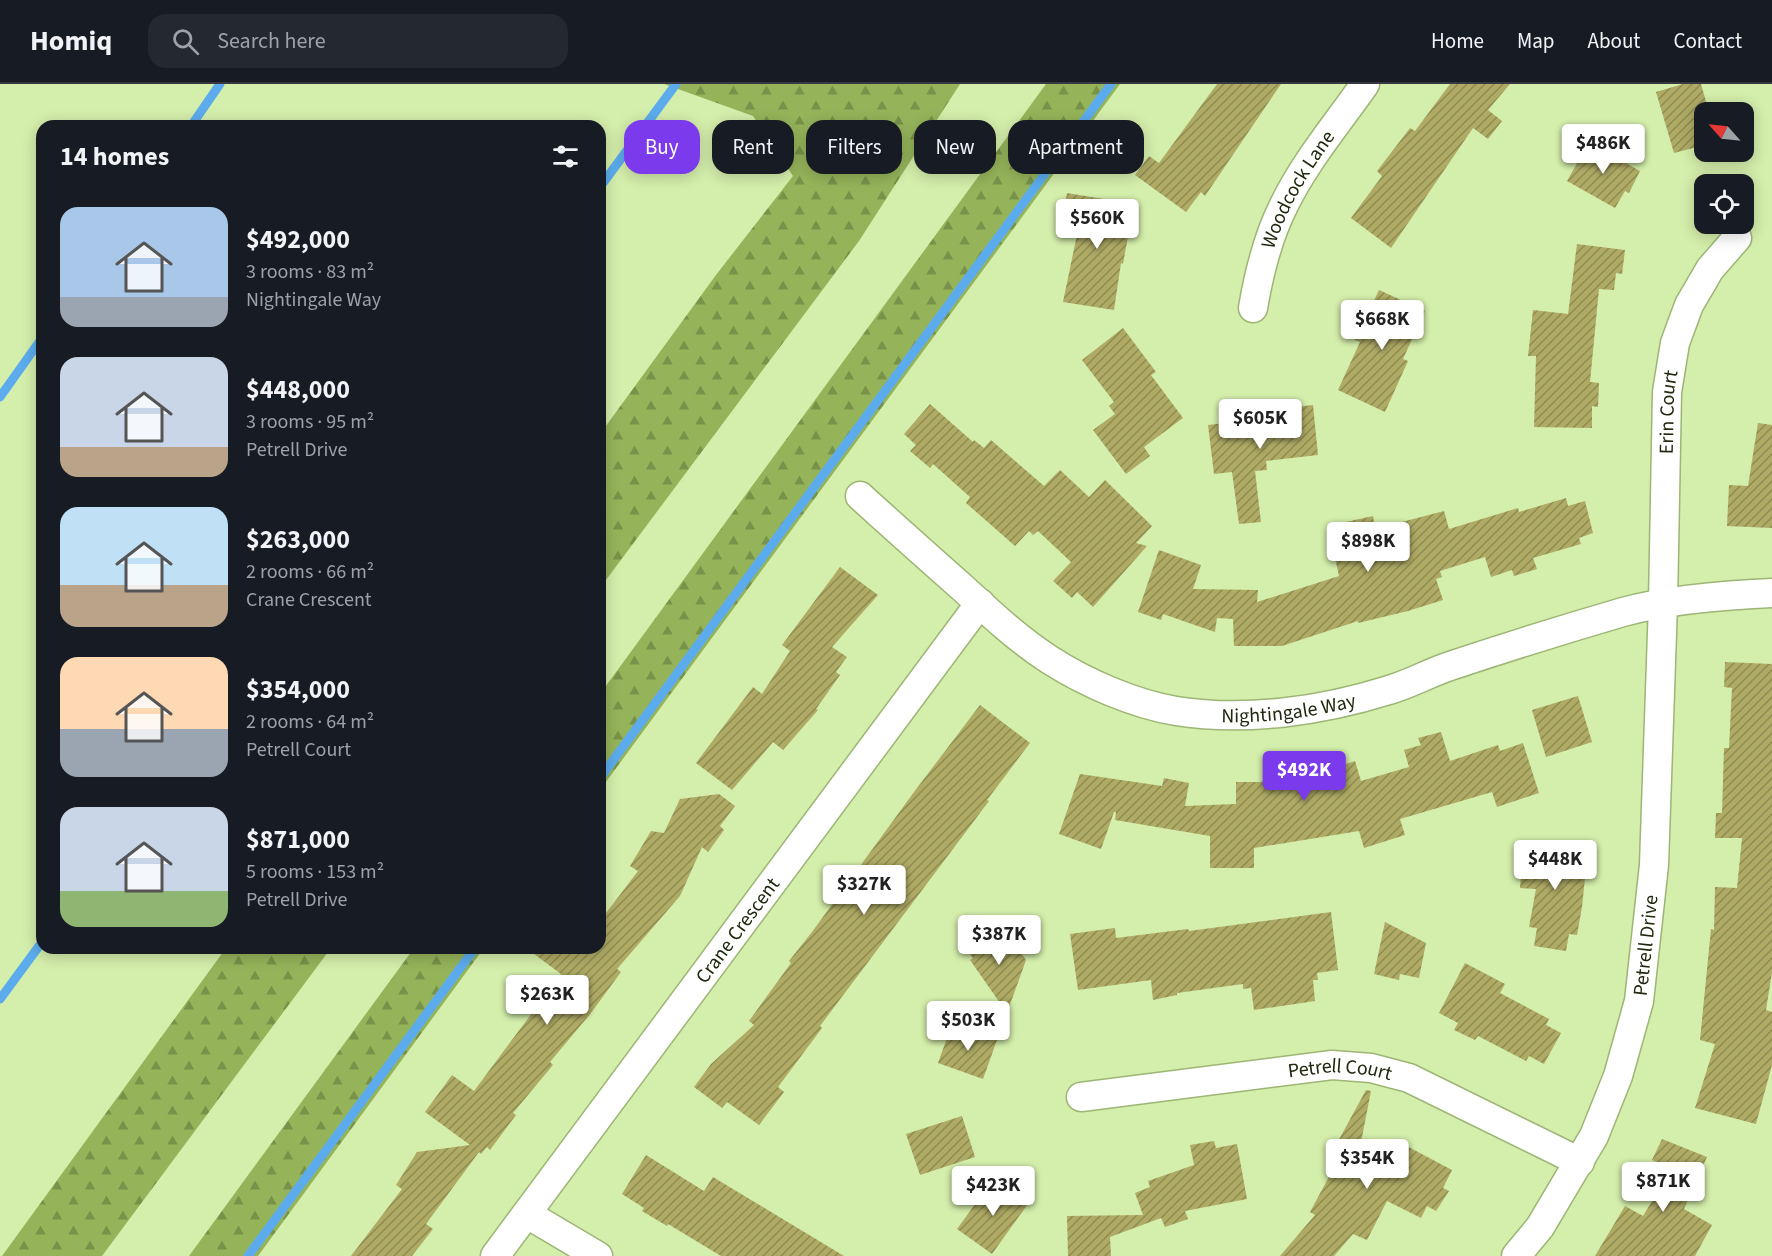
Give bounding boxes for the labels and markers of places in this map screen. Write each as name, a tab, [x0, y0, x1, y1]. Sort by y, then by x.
pin: $486K	[1561, 124, 1645, 175]
pin: $560K	[1055, 199, 1139, 250]
pin: $668K	[1340, 300, 1424, 351]
pin: $605K	[1218, 399, 1302, 450]
pin: $898K	[1326, 522, 1410, 573]
pin: $492K	[1262, 751, 1346, 802]
pin: $448K	[1513, 840, 1597, 891]
pin: $327K	[822, 865, 906, 916]
pin: $387K	[957, 915, 1041, 966]
pin: $263K	[505, 975, 589, 1026]
pin: $503K	[926, 1001, 1010, 1052]
pin: $354K	[1325, 1139, 1409, 1190]
pin: $871K	[1621, 1162, 1705, 1213]
pin: $423K	[951, 1166, 1035, 1217]

